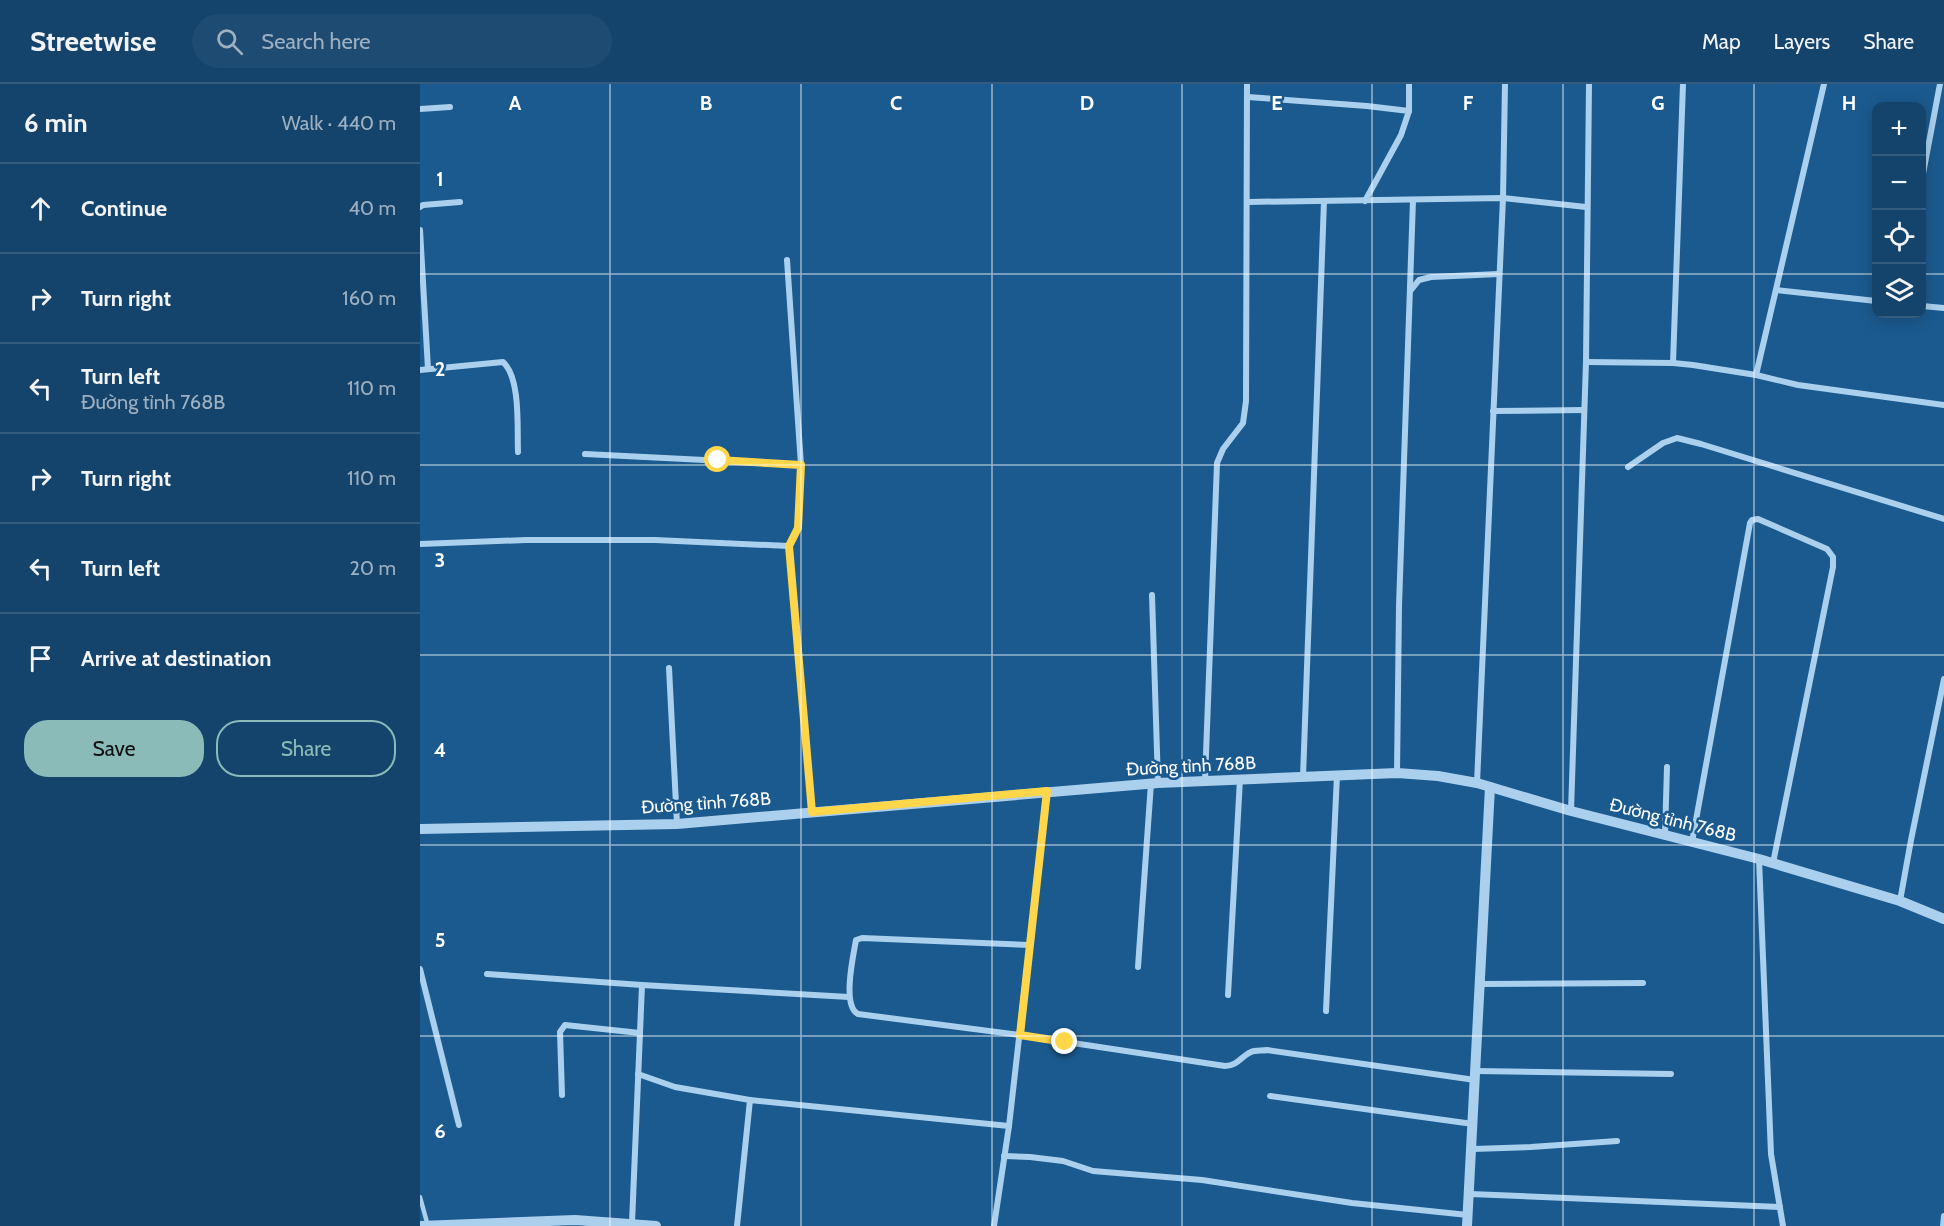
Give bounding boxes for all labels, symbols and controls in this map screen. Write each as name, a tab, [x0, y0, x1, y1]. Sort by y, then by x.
search box	[192, 14, 612, 68]
text: Streetwise	[30, 24, 156, 58]
icon: search	[213, 25, 246, 58]
text: Search here	[261, 28, 371, 55]
text: Map	[1702, 29, 1741, 54]
text: Layers	[1774, 29, 1830, 54]
text: Share	[1863, 29, 1914, 54]
text: A	[509, 91, 522, 115]
text: B	[700, 91, 712, 115]
text: C	[890, 91, 902, 115]
text: D	[1080, 91, 1094, 115]
text: E	[1271, 91, 1283, 115]
text: F	[1463, 91, 1474, 115]
text: G	[1651, 91, 1665, 115]
text: H	[1842, 91, 1856, 115]
map controls	[1872, 102, 1926, 318]
button: +	[1872, 102, 1926, 156]
text: 6 min	[24, 107, 88, 139]
text: Walk · 440 m	[282, 111, 396, 135]
button: −	[1872, 156, 1926, 210]
text: 1	[436, 167, 444, 191]
icon: ahead	[24, 192, 57, 225]
text: Continue	[81, 195, 167, 222]
text: 40 m	[348, 196, 396, 220]
button: locate	[1872, 210, 1926, 264]
button: layers	[1872, 264, 1926, 318]
icon: right	[24, 282, 57, 315]
text: Turn right	[81, 285, 171, 312]
text: 160 m	[342, 286, 396, 310]
text: 2	[435, 357, 445, 381]
text: Turn left	[81, 363, 160, 390]
icon: left	[24, 372, 57, 405]
text: 110 m	[347, 376, 396, 400]
text: Đường tỉnh 768B	[81, 390, 225, 414]
route start	[704, 446, 730, 472]
icon: right	[24, 462, 57, 495]
text: Turn right	[81, 465, 171, 492]
text: 110 m	[347, 466, 396, 490]
text: 3	[435, 548, 445, 572]
icon: left	[24, 552, 57, 585]
text: Turn left	[81, 555, 160, 582]
text: 20 m	[350, 556, 396, 580]
icon: arrive	[24, 642, 57, 675]
text: Arrive at destination	[81, 645, 271, 672]
button: Save	[24, 720, 204, 777]
button: Share	[216, 720, 396, 777]
text: 4	[434, 738, 446, 762]
street label: Đường tỉnh 768B	[1126, 752, 1257, 780]
street label: Đường tỉnh 768B	[641, 787, 772, 818]
street label: Đường tỉnh 768B	[1607, 794, 1739, 846]
text: 5	[435, 928, 445, 952]
route end	[1051, 1028, 1077, 1054]
text: 6	[434, 1119, 446, 1143]

